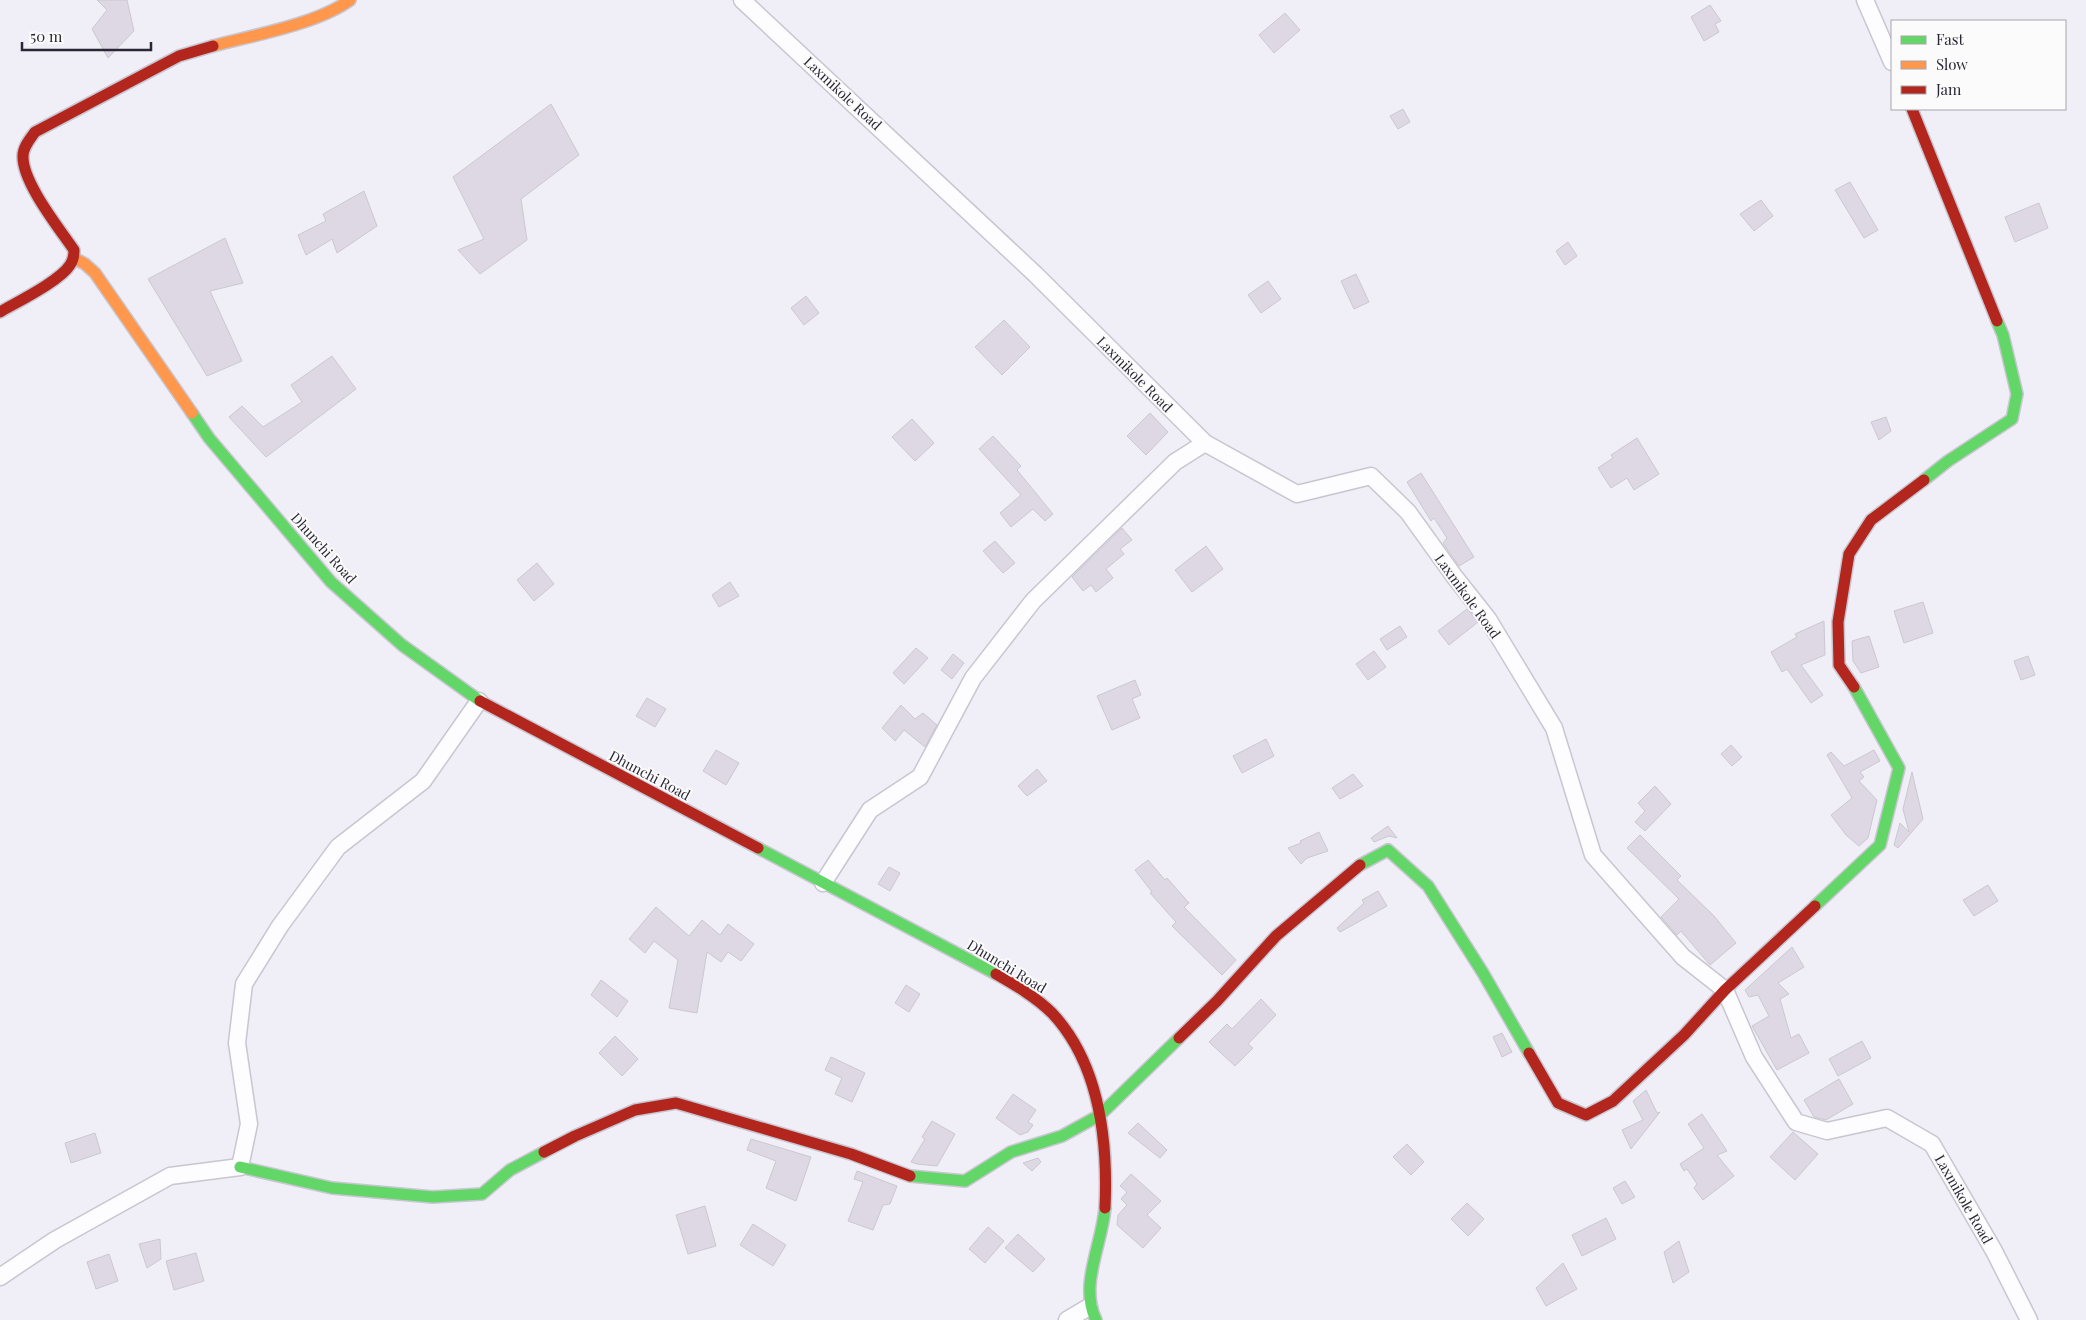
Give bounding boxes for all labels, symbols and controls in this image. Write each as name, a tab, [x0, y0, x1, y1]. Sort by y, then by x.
scale bar	[22, 20, 151, 52]
legend	[1891, 20, 2066, 110]
text: 50 m	[30, 26, 63, 46]
text: Fast	[1936, 29, 1965, 49]
street label: Laxmikole Road	[800, 52, 886, 134]
text: Slow	[1936, 54, 1968, 74]
text: Jam	[1935, 79, 1962, 99]
street label: Laxmikole Road	[1093, 332, 1177, 416]
street label: Dhunchi Road	[287, 509, 361, 587]
street label: Laxmikole Road	[1431, 550, 1505, 642]
street label: Dhunchi Road	[606, 746, 694, 804]
street label: Dhunchi Road	[964, 935, 1050, 997]
street label: Laxmikole Road	[1931, 1151, 1997, 1247]

